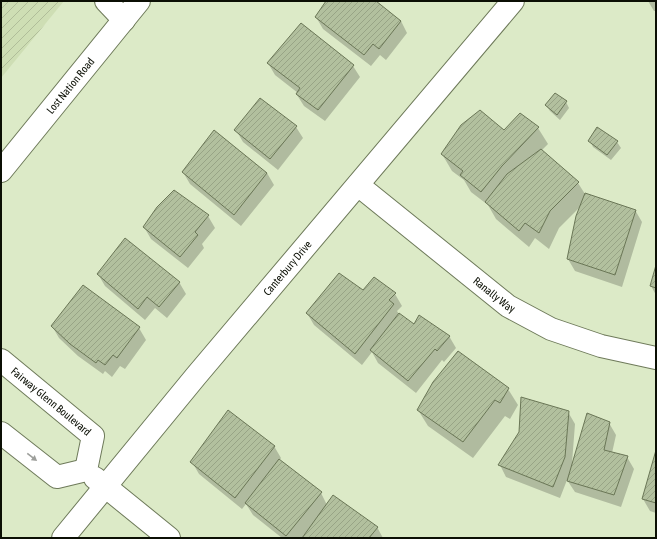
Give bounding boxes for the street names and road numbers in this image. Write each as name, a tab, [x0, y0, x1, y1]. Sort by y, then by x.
street label: Lost Nation Road	[44, 55, 97, 116]
street label: Canterbury Drive	[261, 238, 314, 298]
street label: Ranally Way	[471, 274, 518, 315]
street label: Fairway Glenn Boulevard	[9, 365, 94, 438]

